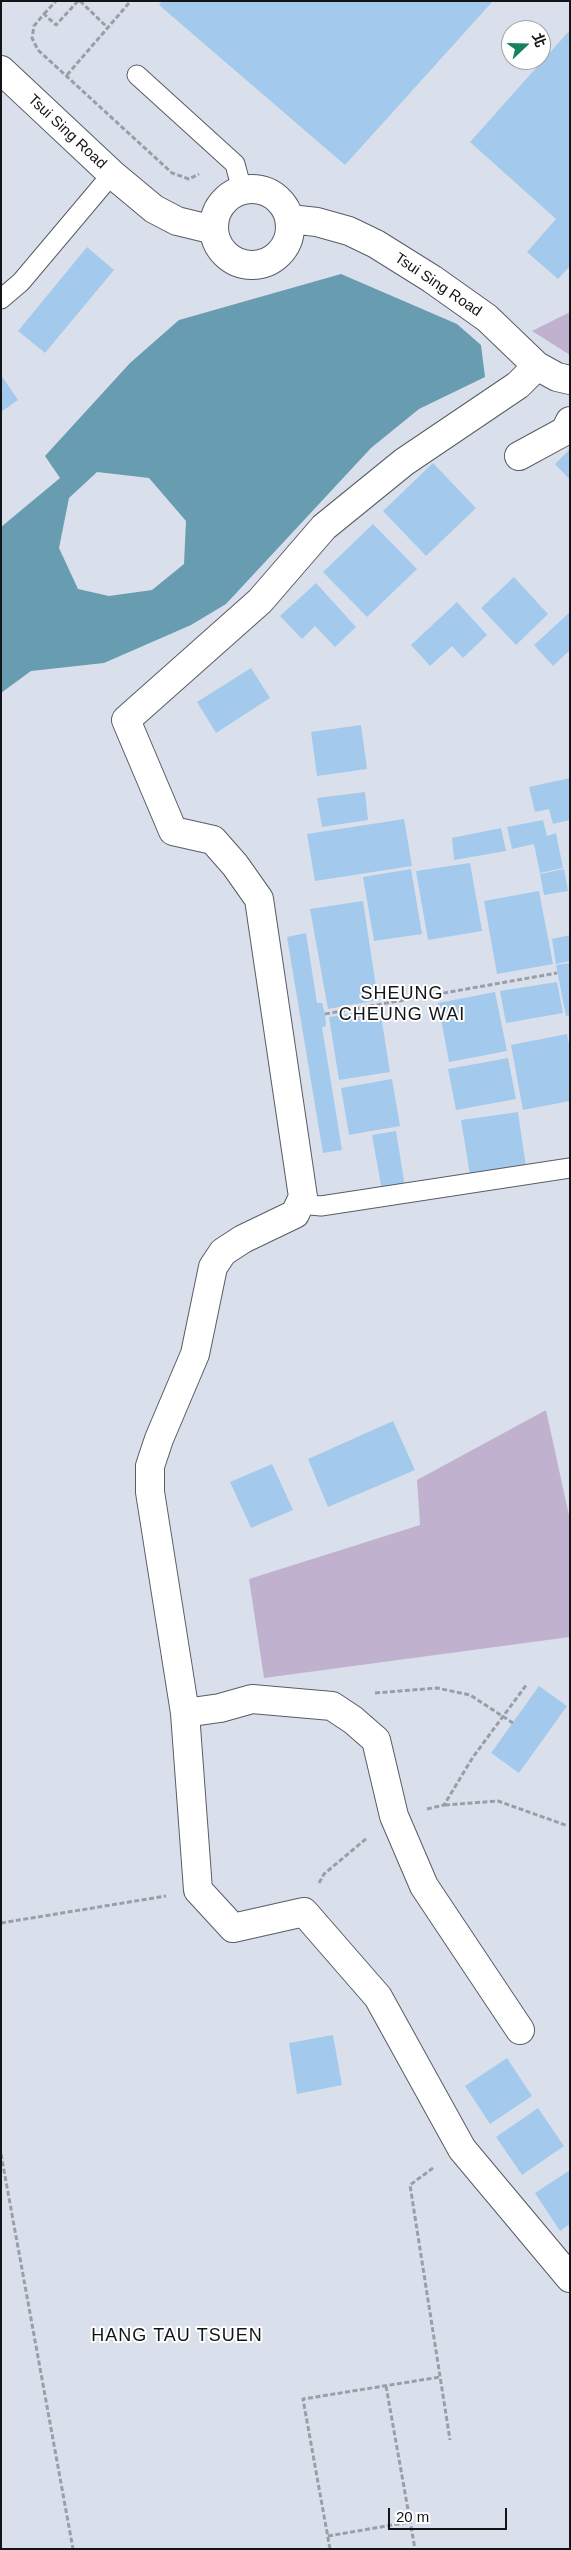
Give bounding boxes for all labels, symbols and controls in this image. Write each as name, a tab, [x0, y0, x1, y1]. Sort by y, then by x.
north arrow	[501, 20, 551, 70]
text: 北	[529, 31, 549, 49]
street label: Tsui Sing Road	[24, 91, 110, 173]
street label: Tsui Sing Road	[391, 249, 485, 321]
district label: SHEUNG CHEUNG WAI	[338, 983, 466, 1026]
district label: HANG TAU TSUEN	[89, 2325, 265, 2347]
scale bar	[391, 2498, 510, 2530]
text: 20 m	[396, 2508, 429, 2525]

